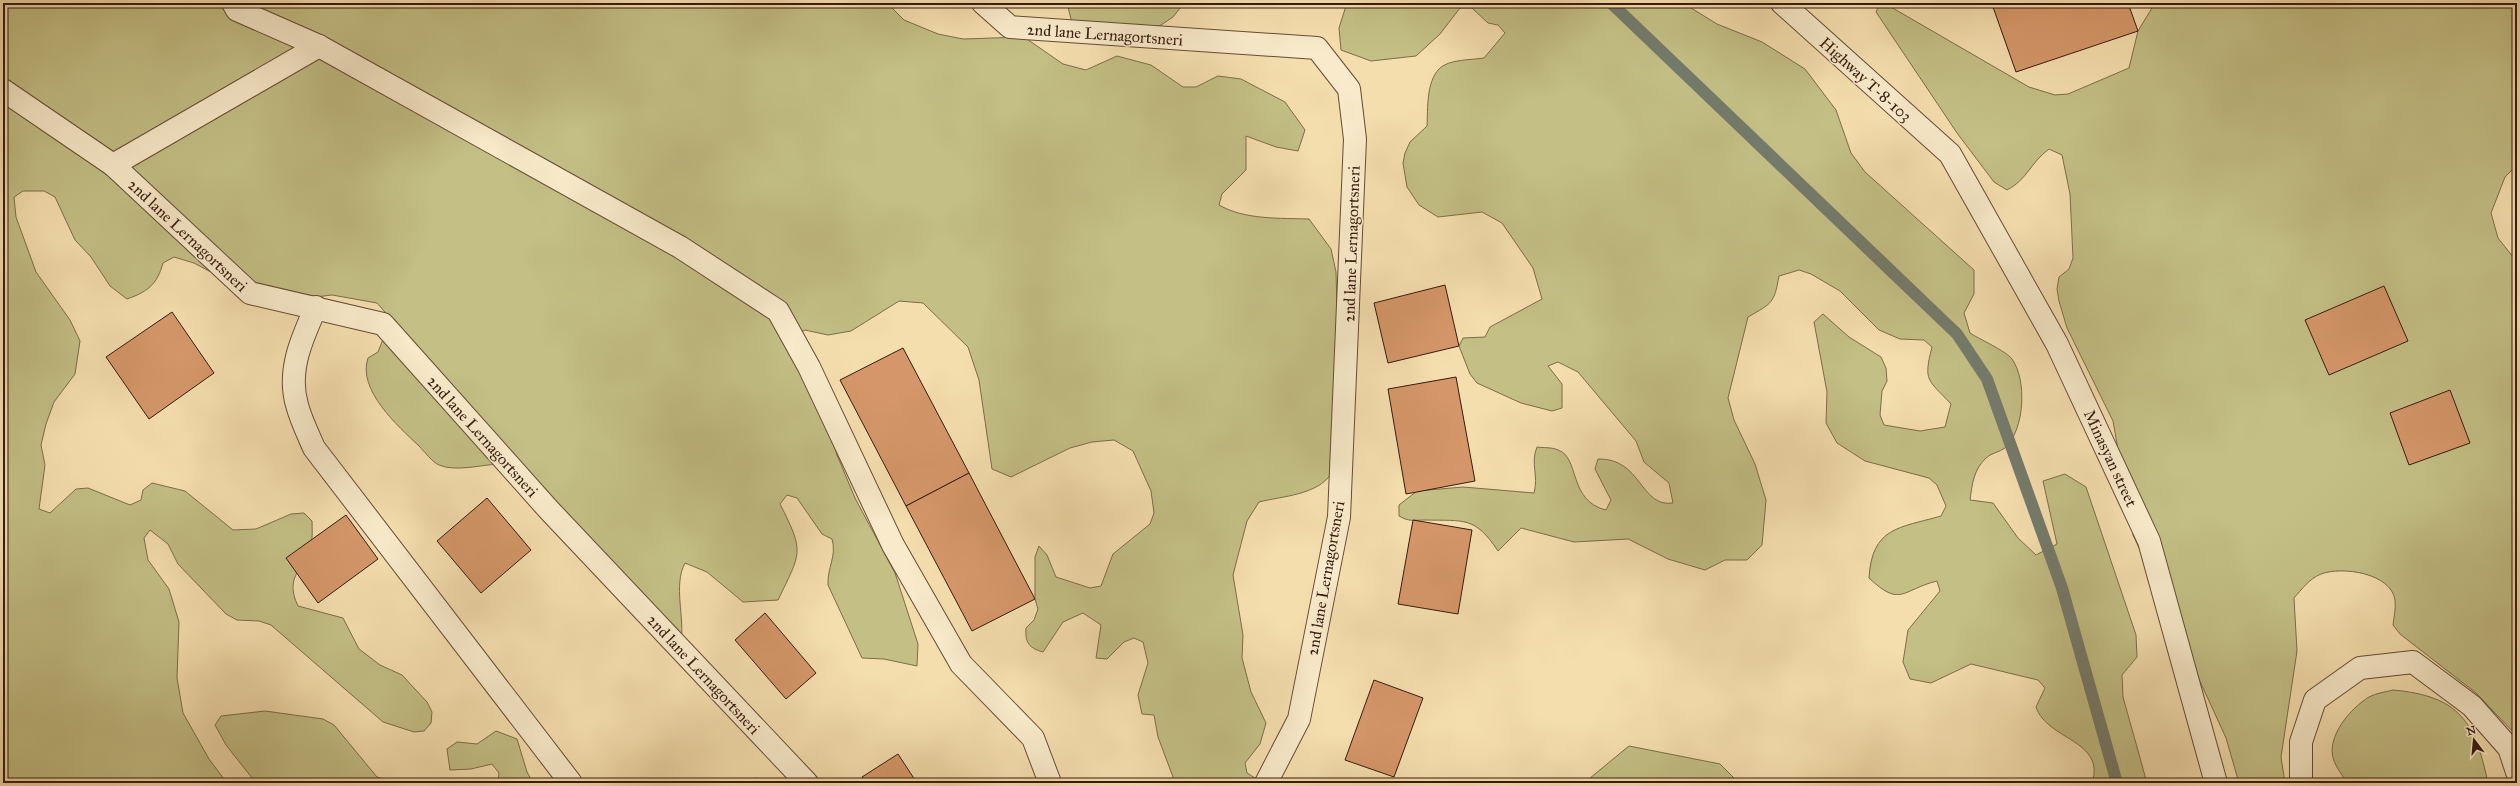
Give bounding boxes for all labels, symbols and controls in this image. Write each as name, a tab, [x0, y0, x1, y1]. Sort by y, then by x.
street label: 2nd lane Lernagortsneri	[1026, 20, 1184, 50]
street label: Highway T-8-103	[1815, 33, 1915, 126]
street label: 2nd lane Lernagortsneri	[1339, 165, 1365, 323]
street label: 2nd lane Lernagortsneri	[123, 175, 252, 297]
street label: 2nd lane Lernagortsneri	[422, 372, 542, 502]
street label: Minasyan street	[2080, 407, 2141, 510]
street label: 2nd lane Lernagortsneri	[1303, 499, 1350, 657]
street label: 2nd lane Lernagortsneri	[643, 611, 764, 739]
north arrow	[2454, 720, 2494, 760]
text: N	[2465, 723, 2478, 738]

